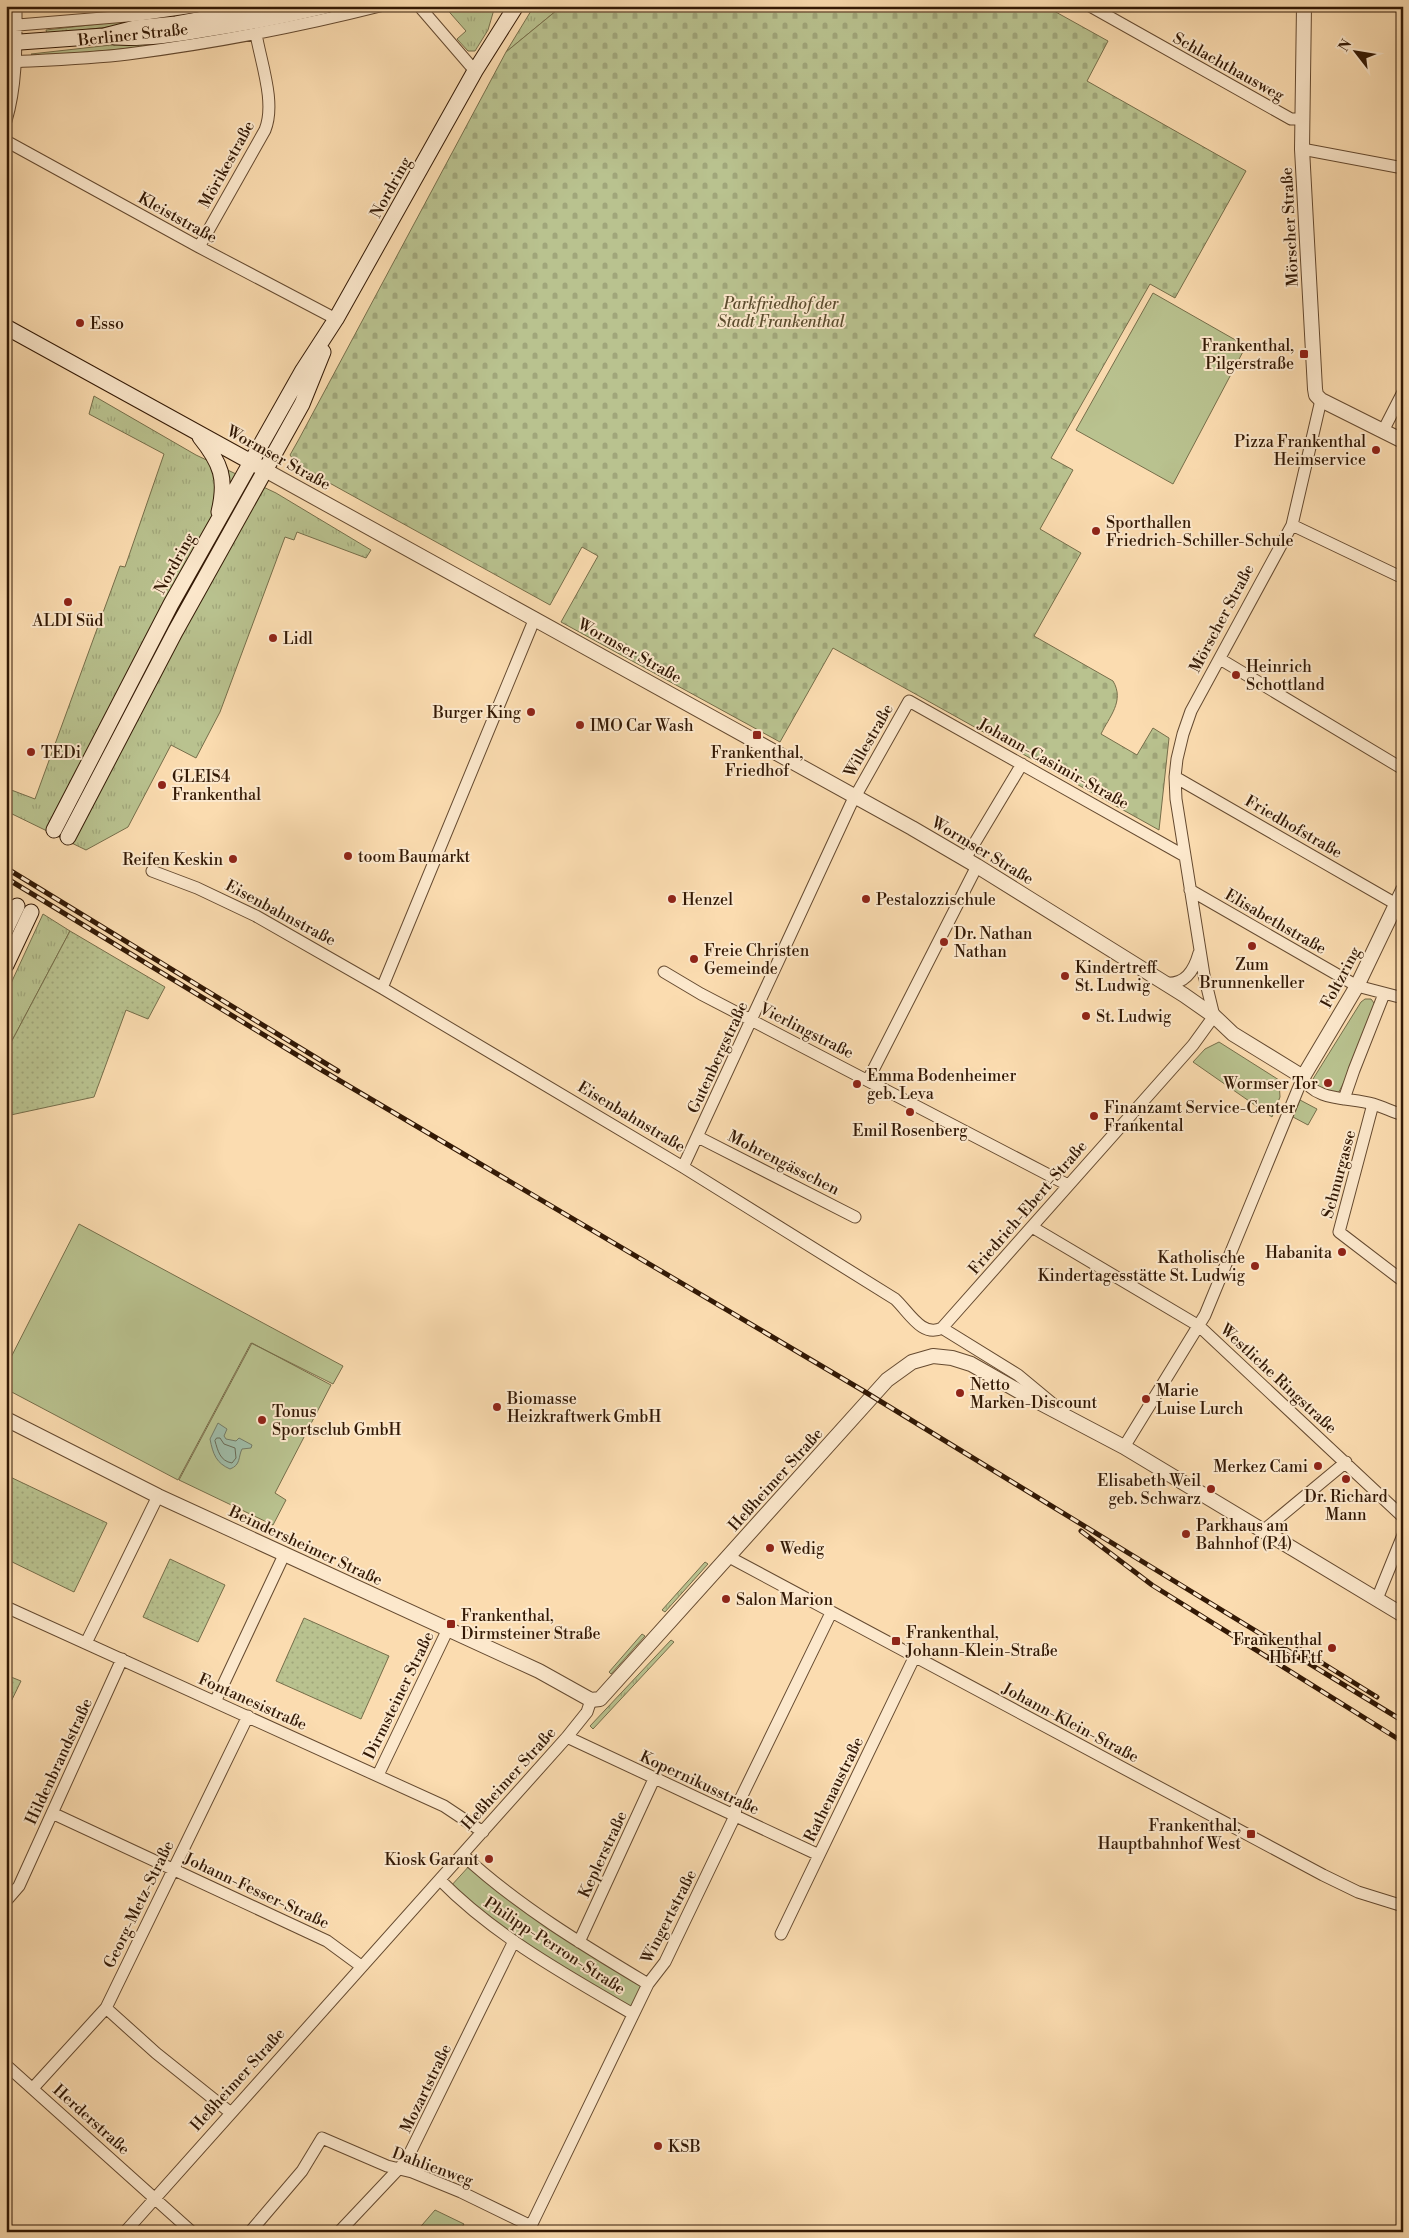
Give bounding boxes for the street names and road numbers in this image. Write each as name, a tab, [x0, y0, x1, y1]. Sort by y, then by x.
street label: Berliner Straße	[76, 19, 189, 51]
street label: Schlachthausweg	[1169, 28, 1288, 106]
street label: Mörikestraße	[195, 117, 259, 212]
street label: Nordring	[366, 153, 416, 222]
street label: Mörscher Straße	[1277, 167, 1303, 287]
street label: Kleiststraße	[134, 188, 221, 248]
street label: Wormser Straße	[222, 421, 334, 495]
street label: Nordring	[150, 529, 200, 598]
street label: Mörscher Straße	[1185, 561, 1259, 676]
street label: Wormser Straße	[573, 614, 685, 688]
street label: Willestraße	[839, 700, 898, 782]
street label: Johann-Casimir-Straße	[974, 714, 1132, 814]
street label: Friedhofstraße	[1241, 791, 1346, 863]
street label: Wormser Straße	[927, 812, 1037, 889]
street label: Eisenbahnstraße	[222, 875, 339, 950]
street label: Elisabethstraße	[1221, 885, 1330, 959]
street label: Foltzring	[1316, 943, 1366, 1012]
street label: Gutenbergstraße	[683, 998, 753, 1117]
street label: Vierlingstraße	[755, 998, 857, 1063]
street label: Eisenbahnstraße	[574, 1077, 689, 1157]
street label: Mohrengässchen	[724, 1126, 843, 1200]
street label: Schnurgasse	[1318, 1128, 1360, 1221]
street label: Friedrich-Ebert-Straße	[964, 1137, 1091, 1279]
street label: Westliche Ringstraße	[1215, 1319, 1341, 1438]
street label: Heßheimer Straße	[724, 1424, 827, 1535]
street label: Beindersheimer Straße	[225, 1501, 386, 1590]
street label: Dirmsteiner Straße	[359, 1628, 439, 1763]
street label: Fontanesistraße	[195, 1669, 310, 1735]
street label: Johann-Klein-Straße	[998, 1678, 1142, 1767]
street label: Hildenbrandstraße	[21, 1695, 97, 1828]
street label: Heßheimer Straße	[457, 1723, 560, 1834]
street label: Rathenaustraße	[800, 1734, 868, 1845]
street label: Kopernikusstraße	[637, 1746, 763, 1819]
street label: Keplerstraße	[574, 1808, 632, 1901]
street label: Georg-Metz-Straße	[99, 1837, 178, 1971]
street label: Johann-Fesser-Straße	[180, 1848, 332, 1933]
street label: Wingertstraße	[636, 1866, 701, 1968]
street label: Philipp-Perron-Straße	[480, 1893, 629, 1999]
street label: Heßheimer Straße	[186, 2024, 289, 2135]
street label: Mozartstraße	[396, 2041, 456, 2136]
street label: Herderstraße	[49, 2080, 134, 2159]
street label: Dahlienweg	[389, 2143, 477, 2191]

